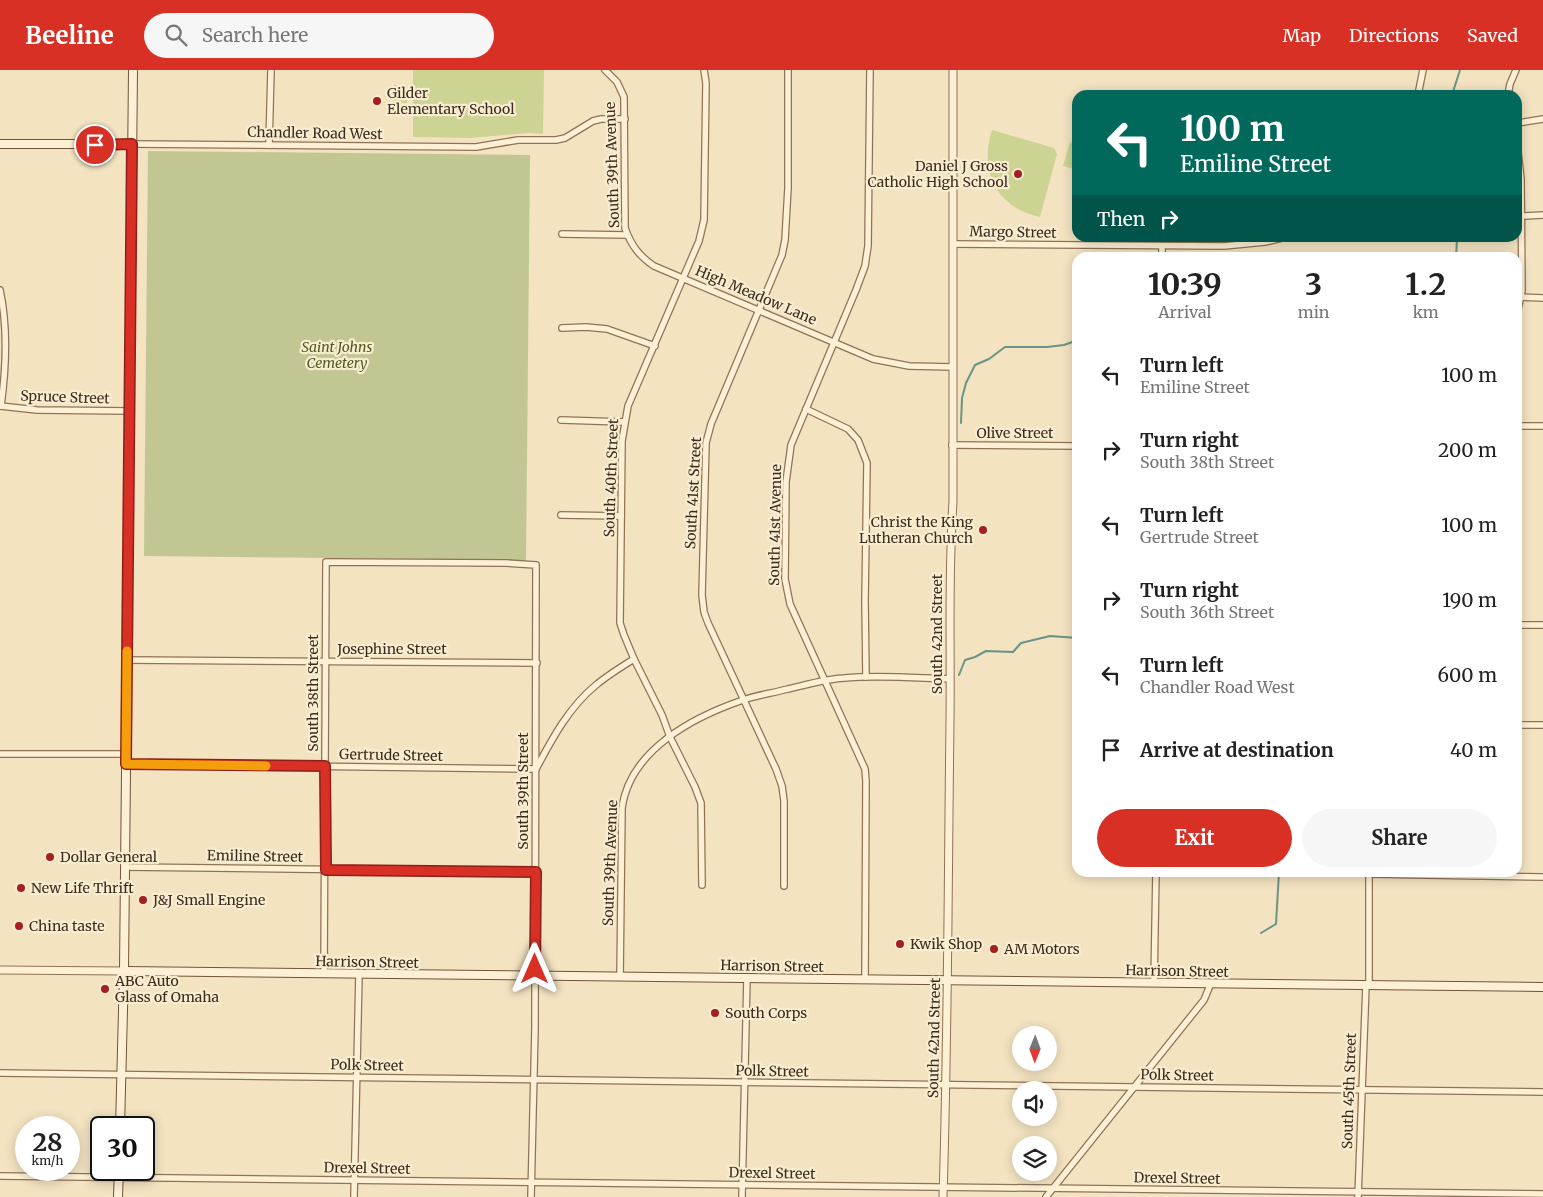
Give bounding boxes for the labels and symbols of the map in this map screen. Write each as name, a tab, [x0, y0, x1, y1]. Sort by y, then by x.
place label: Gilder Elementary School	[387, 84, 515, 118]
marker: Gilder Elementary School	[371, 95, 383, 107]
street label: South 39th Avenue	[601, 102, 623, 228]
street label: Chandler Road West	[247, 123, 383, 143]
pin	[74, 124, 116, 166]
place label: Daniel J Gross Catholic High School	[868, 157, 1009, 191]
marker: Daniel J Gross Catholic High School	[1012, 168, 1024, 180]
street label: Margo Street	[969, 222, 1057, 242]
street label: High Meadow Lane	[693, 261, 819, 329]
park label: Saint Johns Cemetery	[302, 338, 373, 372]
street label: Spruce Street	[20, 386, 111, 408]
street label: South 40th Street	[600, 418, 622, 538]
street label: Olive Street	[976, 424, 1054, 442]
street label: South 41st Street	[681, 436, 705, 550]
street label: South 41st Avenue	[765, 464, 785, 586]
place label: Christ the King Lutheran Church	[859, 513, 974, 547]
marker: Christ the King Lutheran Church	[977, 524, 989, 536]
street label: South 42nd Street	[928, 573, 946, 694]
street label: South 38th Street	[304, 634, 322, 752]
street label: Josephine Street	[336, 640, 447, 658]
street label: South 39th Street	[514, 732, 532, 850]
street label: Gertrude Street	[339, 745, 444, 765]
street label: South 39th Avenue	[599, 800, 621, 926]
street label: Emiline Street	[207, 846, 304, 866]
place label: Dollar General	[60, 848, 158, 866]
marker: Dollar General	[44, 851, 56, 863]
place label: New Life Thrift	[31, 879, 134, 897]
marker: New Life Thrift	[15, 882, 27, 894]
place label: J&J Small Engine	[152, 891, 265, 909]
marker: J&J Small Engine	[137, 894, 149, 906]
place label: China taste	[29, 917, 105, 935]
marker: China taste	[13, 920, 25, 932]
place label: Kwik Shop	[910, 935, 983, 953]
marker: Kwik Shop	[894, 938, 906, 950]
place label: AM Motors	[1003, 940, 1080, 958]
position arrow	[508, 942, 560, 994]
marker: AM Motors	[988, 943, 1000, 955]
street label: Harrison Street	[315, 952, 419, 972]
street label: Harrison Street	[720, 956, 824, 976]
street label: Harrison Street	[1125, 961, 1229, 981]
place label: ABC Auto Glass of Omaha	[114, 972, 220, 1006]
street label: South 42nd Street	[924, 977, 944, 1098]
marker: ABC Auto Glass of Omaha	[99, 983, 111, 995]
place label: South Corps	[725, 1004, 807, 1022]
marker: South Corps	[709, 1007, 721, 1019]
north arrow	[1012, 1026, 1058, 1071]
street label: South 45th Street	[1338, 1032, 1360, 1149]
street label: Polk Street	[330, 1055, 404, 1075]
street label: Polk Street	[735, 1061, 809, 1081]
street label: Polk Street	[1140, 1065, 1214, 1085]
speed limit sign: 30	[90, 1116, 155, 1181]
street label: Drexel Street	[323, 1158, 411, 1178]
street label: Drexel Street	[728, 1163, 816, 1183]
street label: Drexel Street	[1133, 1168, 1221, 1188]

